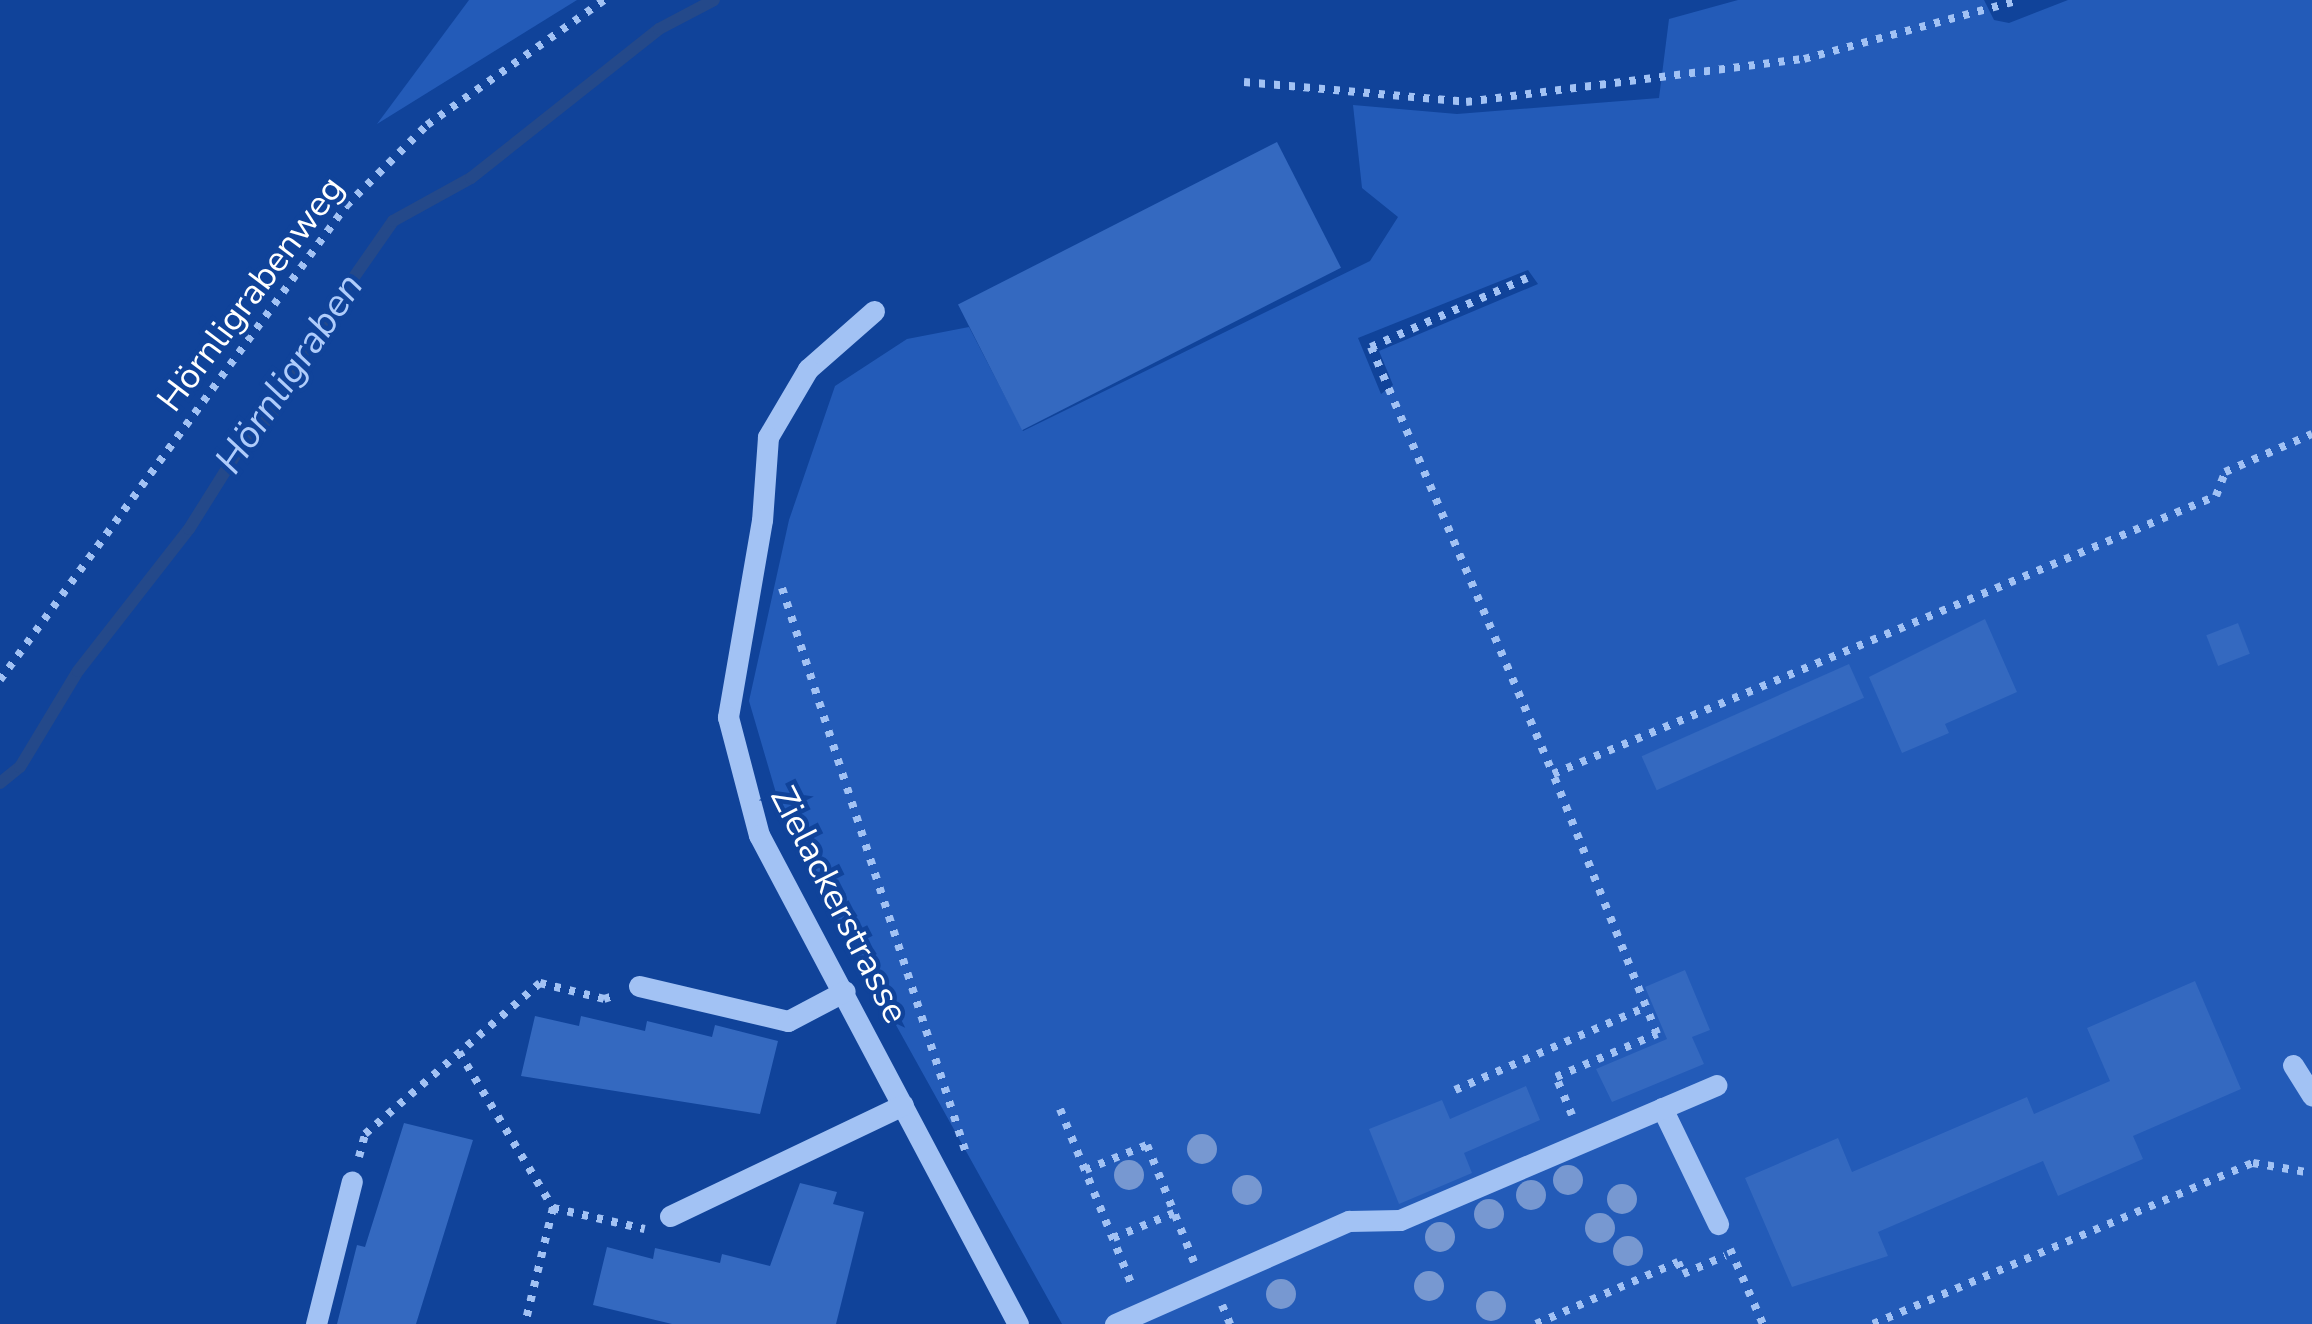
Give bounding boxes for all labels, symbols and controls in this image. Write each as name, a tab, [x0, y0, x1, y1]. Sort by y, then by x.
street label: Hörnligrabenweg	[149, 168, 353, 420]
water label: Hörnligraben	[206, 265, 374, 483]
street label: Zielackerstrasse	[761, 779, 917, 1031]

